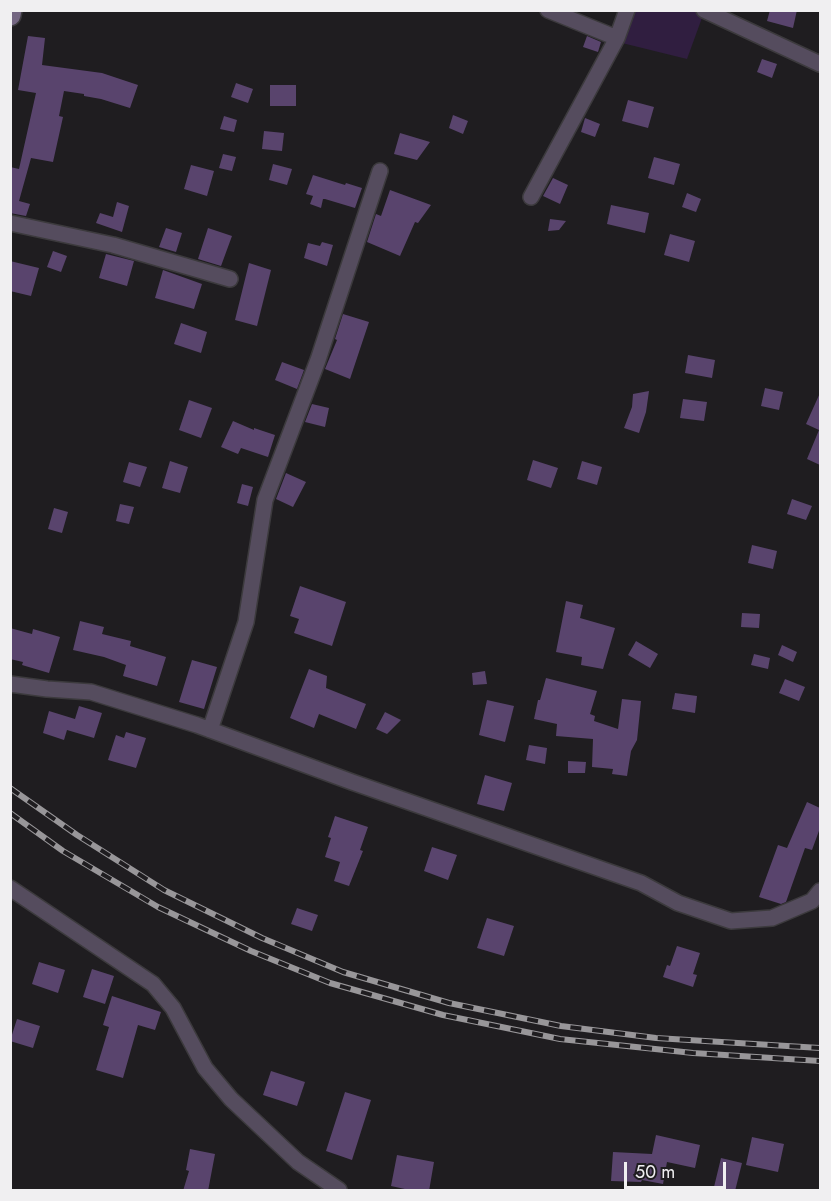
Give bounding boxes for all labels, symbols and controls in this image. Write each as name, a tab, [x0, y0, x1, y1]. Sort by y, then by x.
scale bar	[627, 1150, 729, 1188]
text: 50 m	[635, 1159, 675, 1185]

